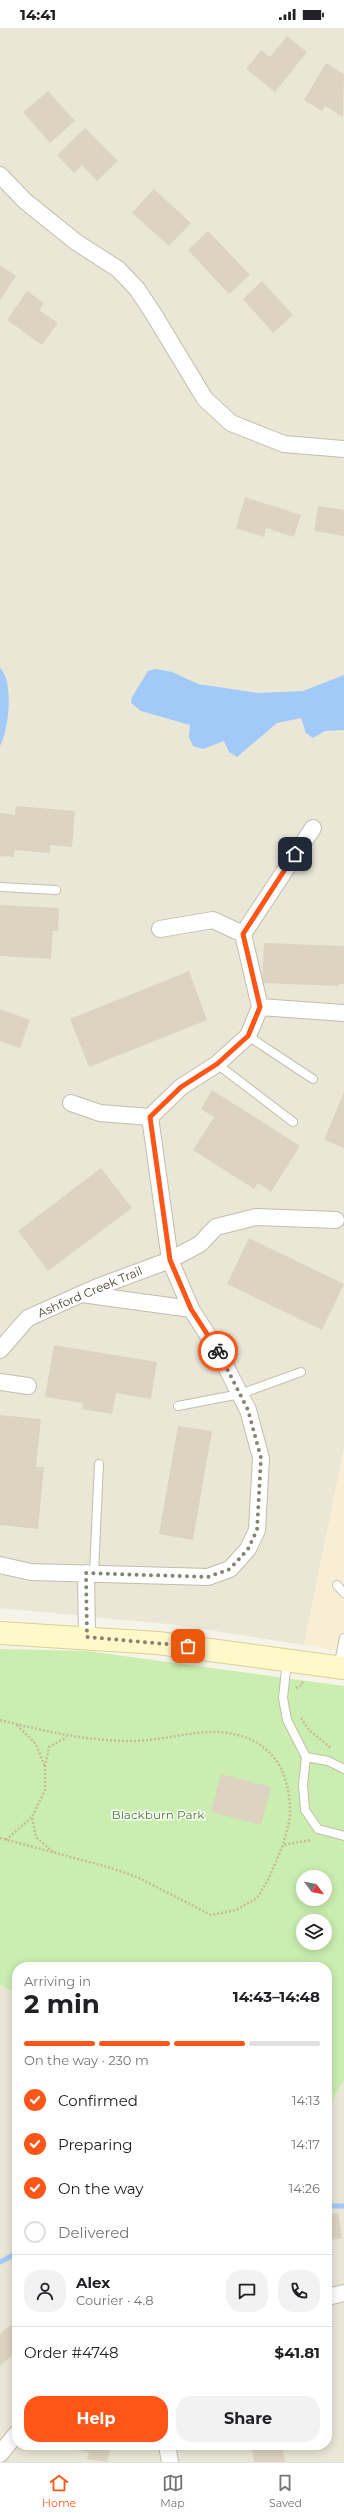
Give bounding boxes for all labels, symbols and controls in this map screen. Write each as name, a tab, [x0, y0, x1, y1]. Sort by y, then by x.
text: 14:41	[20, 5, 56, 24]
pin	[278, 837, 312, 871]
icon: home	[284, 843, 306, 865]
street label: Ashford Creek Trail	[35, 1263, 145, 1320]
courier	[198, 1331, 238, 1371]
icon: bike	[207, 1340, 229, 1362]
pin	[171, 1629, 205, 1663]
icon: bag	[177, 1635, 199, 1657]
park label: Blackburn Park	[112, 1807, 205, 1822]
north arrow	[296, 1870, 332, 1906]
map controls	[296, 1870, 332, 1950]
button: layers	[296, 1914, 332, 1950]
text: Arriving in	[24, 1973, 91, 1989]
text: 14:43–14:48	[233, 1987, 320, 2006]
text: 2 min	[24, 1988, 100, 2020]
text: On the way · 230 m	[24, 2052, 149, 2068]
icon: check	[24, 2089, 46, 2111]
text: Confirmed	[58, 2091, 138, 2110]
text: 14:13	[292, 2092, 320, 2108]
icon: check	[24, 2133, 46, 2155]
text: Preparing	[58, 2135, 133, 2154]
text: 14:17	[292, 2136, 320, 2152]
icon: check	[24, 2177, 46, 2199]
text: On the way	[58, 2179, 143, 2198]
text: 14:26	[289, 2180, 320, 2196]
text: Delivered	[58, 2223, 130, 2242]
button: person	[24, 2270, 66, 2312]
button: chat	[226, 2270, 268, 2312]
button: phone	[278, 2270, 320, 2312]
text: Alex	[76, 2273, 110, 2292]
text: Courier · 4.8	[76, 2292, 154, 2308]
text: Order #4748	[24, 2343, 119, 2362]
text: $41.81	[275, 2343, 320, 2362]
button: Help	[24, 2396, 168, 2442]
button: Share	[176, 2396, 320, 2442]
tab: Home	[42, 2472, 76, 2510]
tab: Map	[160, 2472, 185, 2510]
tab: Saved	[269, 2472, 302, 2510]

